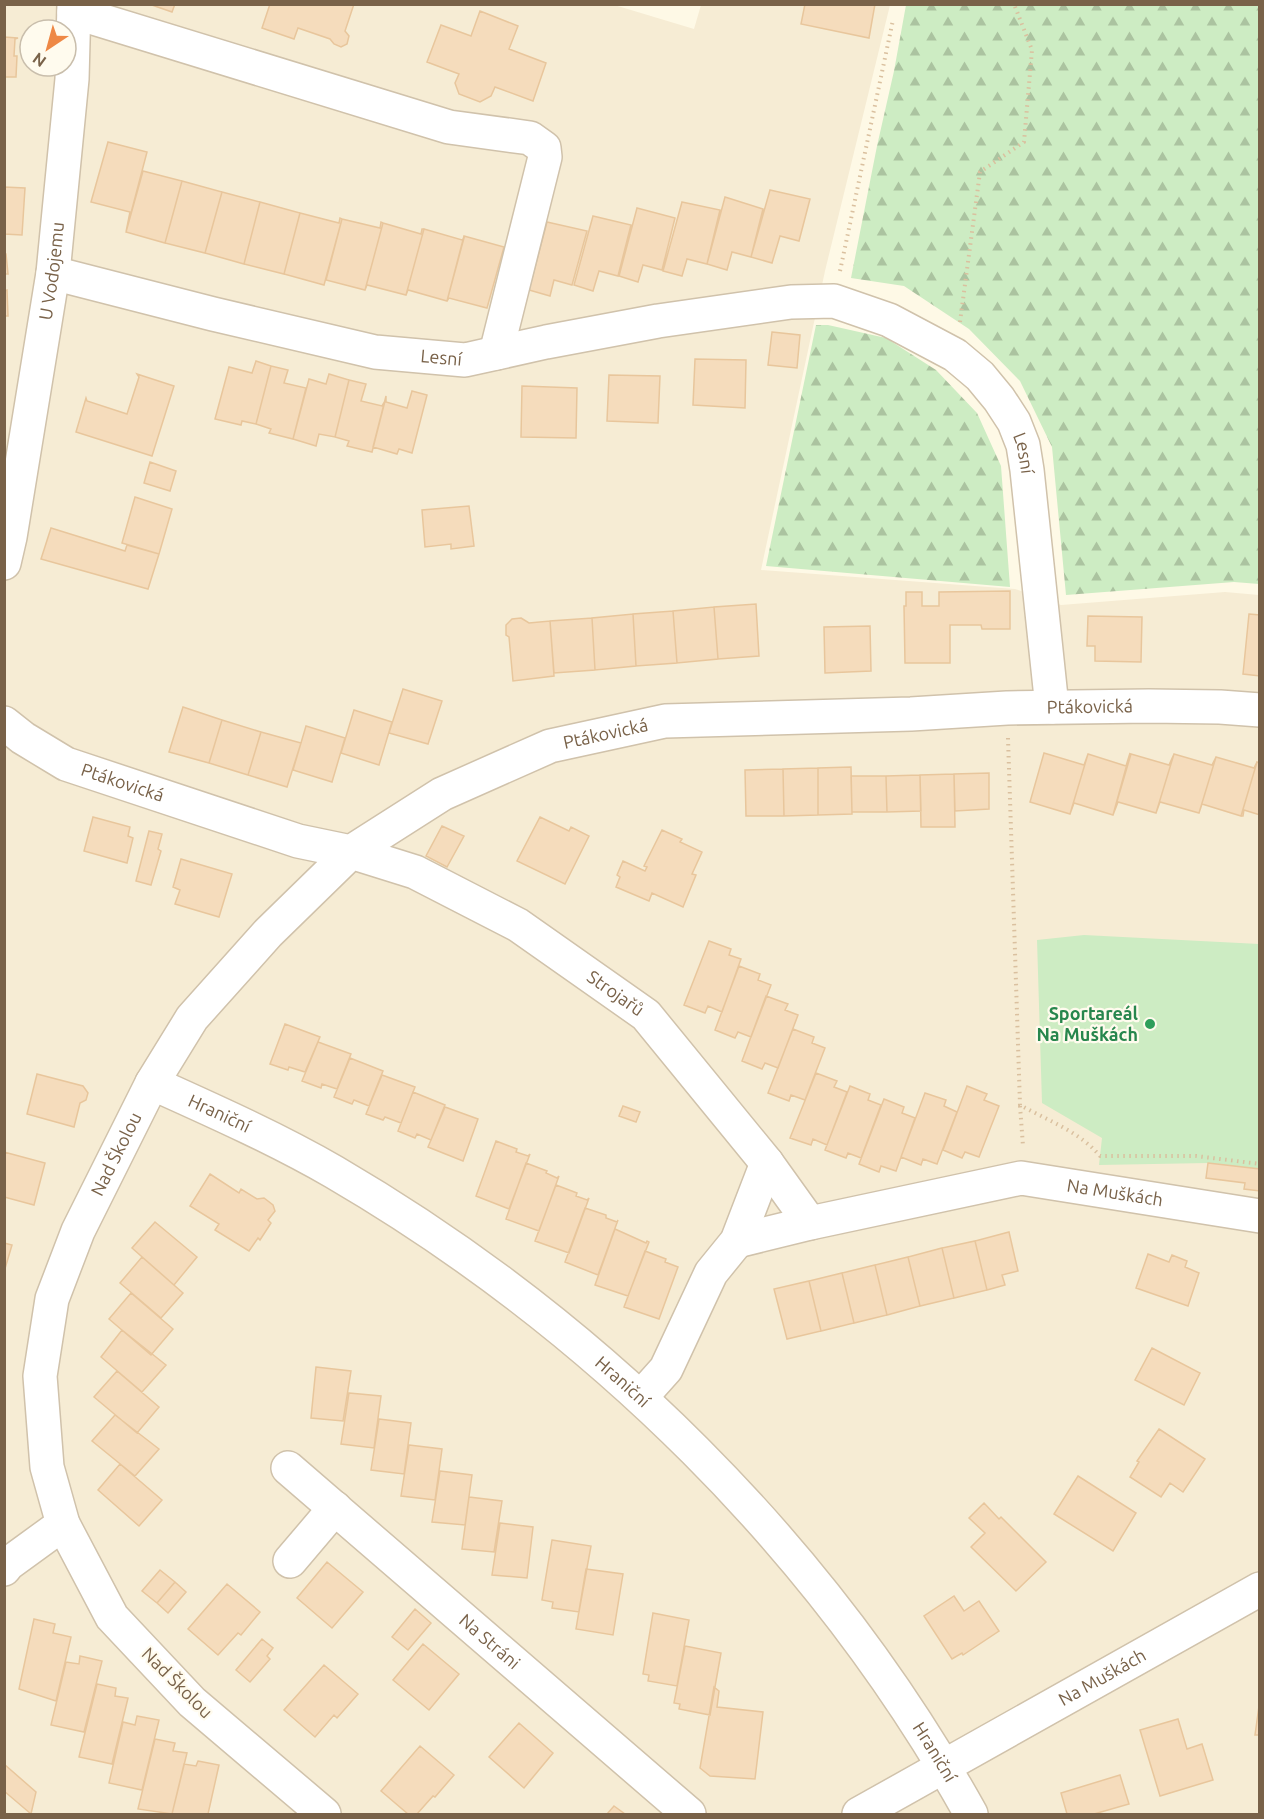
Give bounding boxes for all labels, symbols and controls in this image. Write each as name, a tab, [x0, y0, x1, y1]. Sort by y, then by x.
north arrow	[18, 18, 78, 78]
text: N	[29, 49, 49, 71]
street label: U Vodojemu	[34, 221, 67, 321]
street label: Lesní	[420, 345, 463, 369]
street label: Lesní	[1010, 429, 1038, 475]
street label: Ptákovická	[1047, 695, 1133, 716]
street label: Ptákovická	[561, 714, 650, 752]
street label: Ptákovická	[79, 759, 167, 805]
street label: Strojařů	[584, 966, 648, 1019]
place label: Sportareál Na Muškách	[1036, 1003, 1139, 1044]
marker: Sportareál Na Muškách	[1143, 1017, 1157, 1031]
street label: Hraniční	[185, 1090, 255, 1136]
street label: Nad Školou	[86, 1109, 145, 1199]
street label: Na Muškách	[1066, 1174, 1165, 1209]
street label: Hraniční	[592, 1352, 655, 1411]
street label: Na Stráni	[456, 1609, 524, 1673]
street label: Nad Školou	[138, 1642, 218, 1722]
street label: Na Muškách	[1055, 1644, 1149, 1709]
street label: Hraniční	[909, 1718, 962, 1786]

